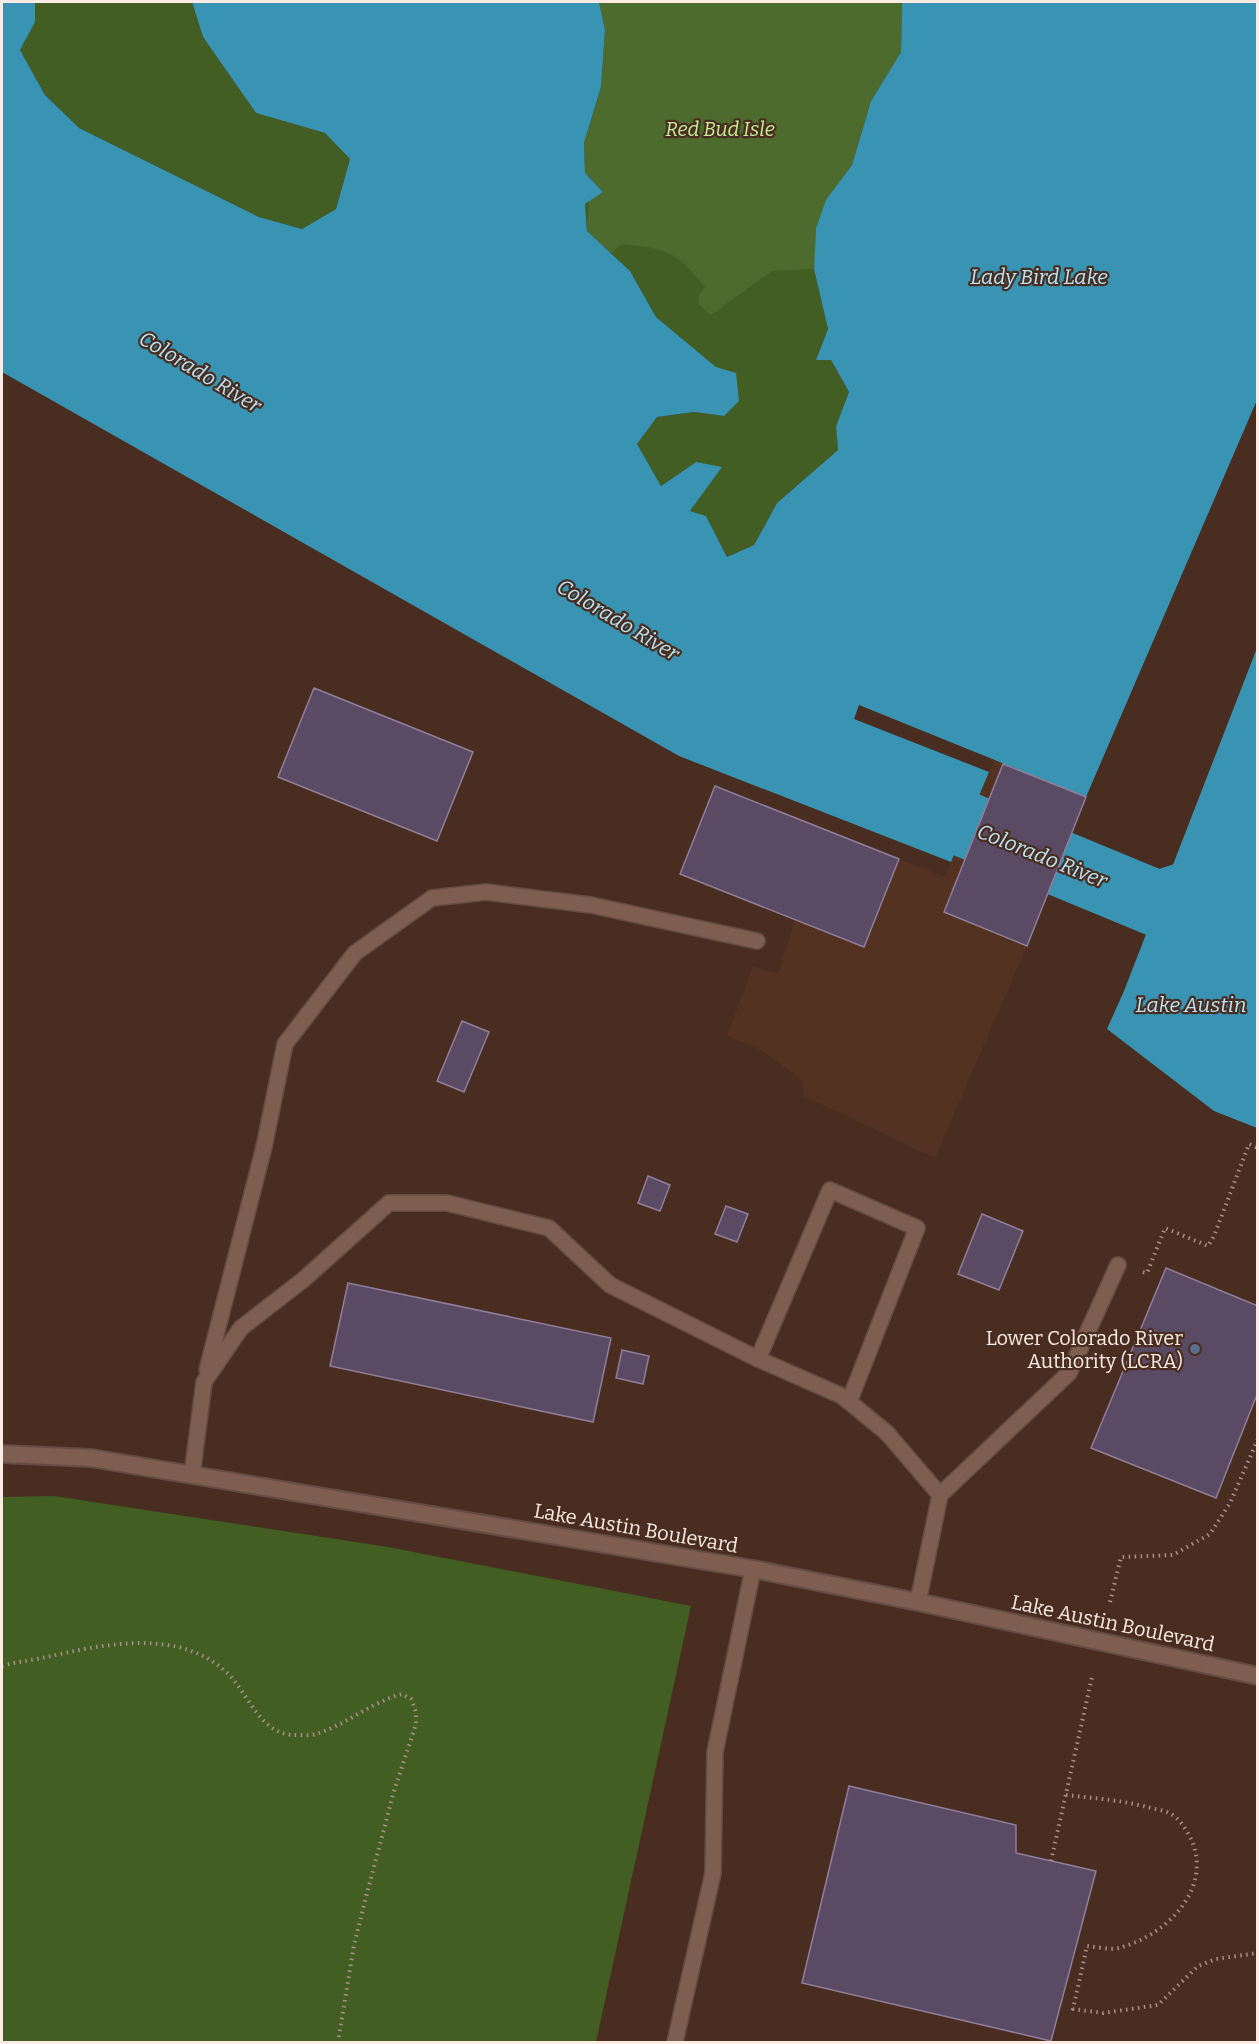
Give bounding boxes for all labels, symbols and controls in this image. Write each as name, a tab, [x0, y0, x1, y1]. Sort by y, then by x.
park label: Red Bud Isle	[665, 117, 775, 141]
water label: Lady Bird Lake	[970, 264, 1108, 290]
water label: Colorado River	[134, 325, 267, 419]
water label: Colorado River	[552, 573, 685, 667]
water label: Colorado River	[973, 818, 1112, 894]
water label: Lake Austin	[1136, 992, 1246, 1018]
place label: Lower Colorado River Authority (LCRA)	[986, 1326, 1183, 1373]
marker: Lower Colorado River Authority (LCRA)	[1188, 1342, 1202, 1356]
street label: Lake Austin Boulevard	[532, 1498, 740, 1558]
street label: Lake Austin Boulevard	[1009, 1590, 1217, 1656]

